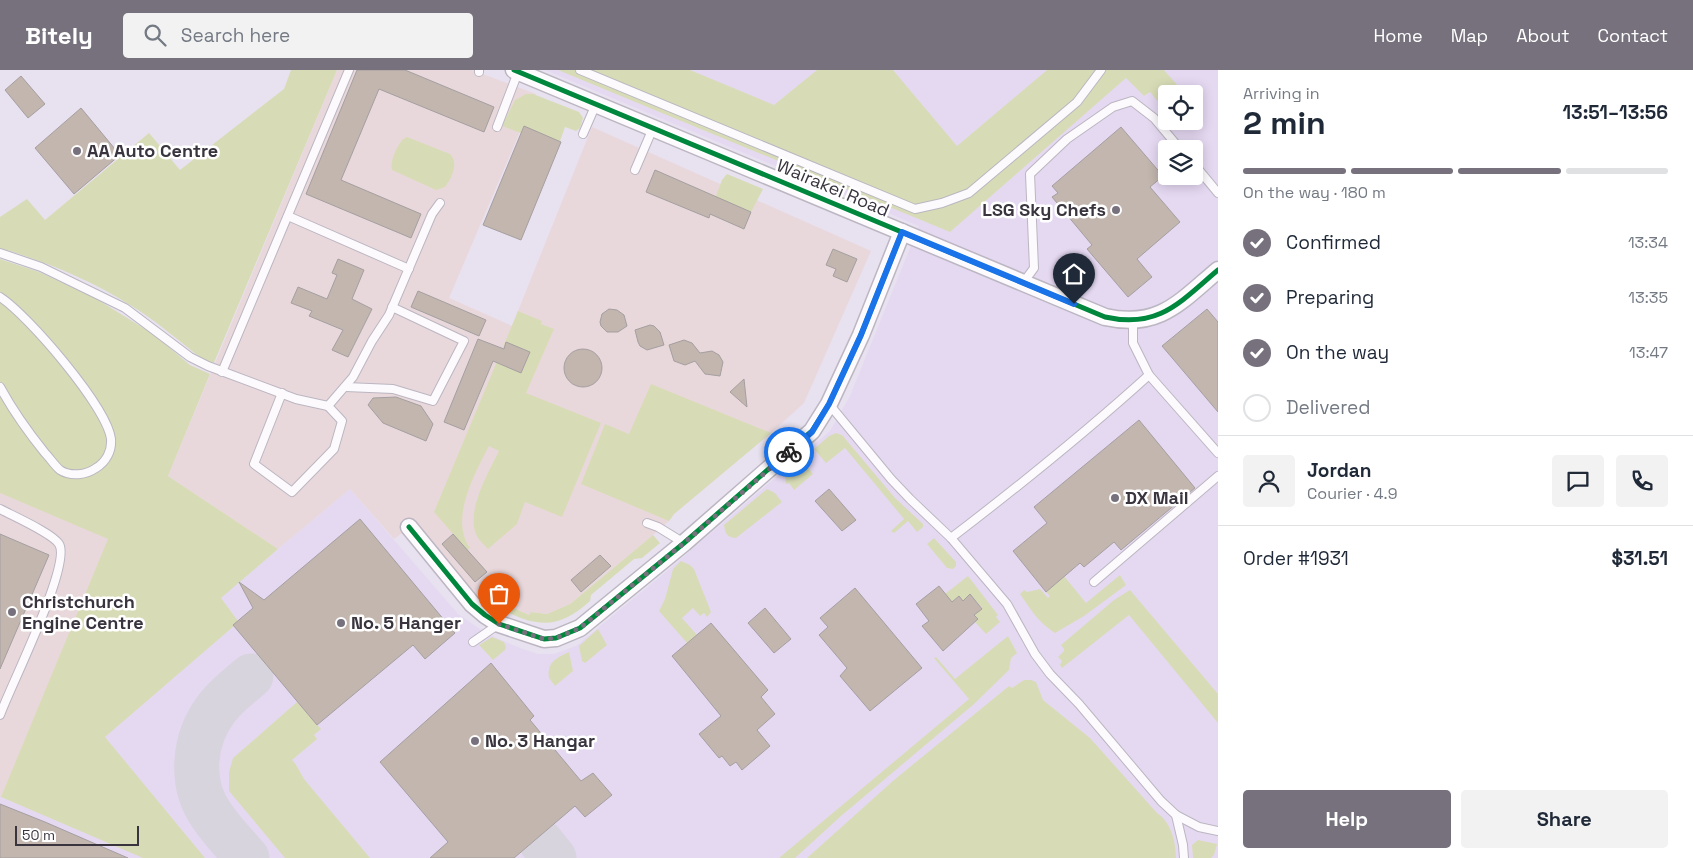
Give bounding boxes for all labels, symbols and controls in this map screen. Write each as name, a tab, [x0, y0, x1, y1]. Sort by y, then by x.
search box	[123, 13, 473, 58]
text: Bitely	[25, 20, 93, 51]
icon: search	[141, 21, 169, 49]
text: Search here	[181, 23, 290, 48]
text: Home	[1374, 24, 1423, 47]
text: Map	[1451, 24, 1488, 47]
text: About	[1516, 24, 1570, 47]
text: Contact	[1598, 24, 1668, 47]
text: Arriving in	[1243, 83, 1320, 104]
map controls	[1158, 85, 1203, 185]
button: locate	[1158, 85, 1203, 130]
text: 13:51–13:56	[1563, 100, 1668, 125]
text: 2 min	[1243, 103, 1326, 143]
place label: AA Auto Centre	[87, 139, 218, 162]
button: layers	[1158, 140, 1203, 185]
marker: AA Auto Centre	[71, 145, 83, 157]
street label: Wairakei Road	[773, 153, 893, 222]
text: On the way · 180 m	[1243, 182, 1386, 203]
place label: LSG Sky Chefs	[982, 198, 1106, 221]
marker: LSG Sky Chefs	[1110, 204, 1122, 216]
icon: check	[1243, 229, 1271, 257]
text: Confirmed	[1286, 230, 1381, 255]
text: 13:34	[1628, 232, 1668, 253]
pin	[1053, 253, 1095, 304]
icon: home	[1060, 260, 1088, 288]
icon: check	[1243, 284, 1271, 312]
text: Preparing	[1286, 285, 1374, 310]
text: 13:35	[1628, 287, 1668, 308]
icon: check	[1243, 339, 1271, 367]
text: On the way	[1286, 340, 1389, 365]
text: 13:47	[1629, 342, 1668, 363]
text: Delivered	[1286, 395, 1371, 420]
courier	[764, 427, 814, 477]
icon: bike	[775, 438, 803, 466]
button: person	[1243, 455, 1295, 507]
button: chat	[1552, 455, 1604, 507]
button: phone	[1616, 455, 1668, 507]
text: Jordan	[1307, 458, 1372, 483]
text: Courier · 4.9	[1307, 483, 1397, 504]
place label: DX Mail	[1125, 486, 1189, 509]
marker: DX Mail	[1109, 492, 1121, 504]
text: Order #1931	[1243, 546, 1349, 571]
text: $31.51	[1611, 546, 1668, 571]
pin	[478, 573, 520, 624]
icon: bag	[485, 580, 513, 608]
place label: Christchurch Engine Centre	[22, 590, 144, 634]
marker: Christchurch Engine Centre	[6, 606, 18, 618]
place label: No. 5 Hanger	[351, 611, 461, 634]
marker: No. 5 Hanger	[335, 617, 347, 629]
place label: No. 3 Hangar	[485, 729, 595, 752]
marker: No. 3 Hangar	[469, 735, 481, 747]
button: Help	[1243, 790, 1451, 848]
button: Share	[1461, 790, 1668, 848]
scale bar	[15, 823, 139, 846]
text: 50 m	[22, 826, 55, 844]

